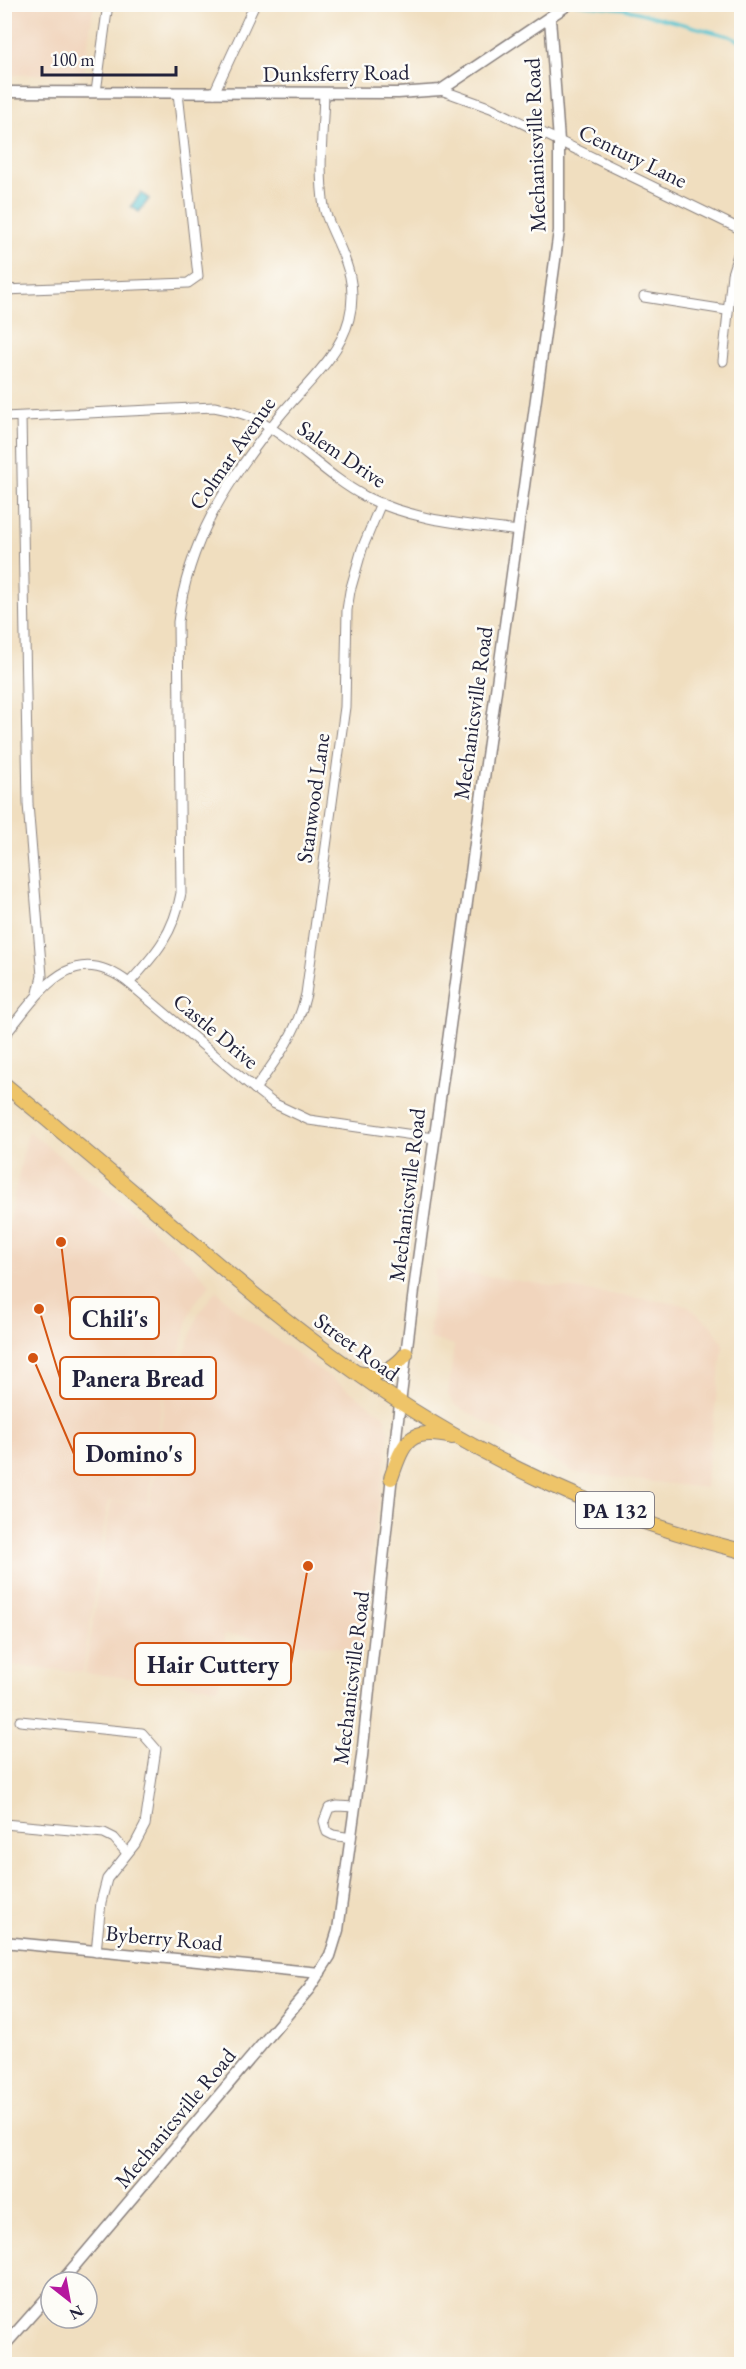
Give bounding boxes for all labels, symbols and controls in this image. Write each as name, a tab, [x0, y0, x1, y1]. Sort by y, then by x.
scale bar	[42, 39, 176, 77]
text: 100 m	[51, 48, 95, 71]
street label: Mechanicsville Road	[517, 56, 553, 233]
street label: Dunksferry Road	[262, 57, 411, 89]
street label: Century Lane	[574, 117, 693, 195]
street label: Colmar Avenue	[182, 390, 282, 515]
street label: Salem Drive	[292, 414, 392, 495]
street label: Mechanicsville Road	[446, 624, 500, 801]
street label: Stanwood Lane	[290, 731, 337, 865]
street label: Castle Drive	[167, 987, 265, 1076]
street label: Mechanicsville Road	[382, 1106, 432, 1283]
callout: Chili's	[70, 1297, 159, 1339]
text: Chili's	[82, 1303, 148, 1334]
street label: Street Road	[309, 1306, 406, 1388]
callout: Panera Bread	[60, 1357, 216, 1399]
text: Panera Bread	[72, 1363, 205, 1394]
callout: Domino's	[74, 1433, 195, 1475]
text: Domino's	[86, 1438, 182, 1469]
road number: PA 132	[576, 1492, 654, 1528]
street label: Mechanicsville Road	[326, 1589, 376, 1766]
callout: Hair Cuttery	[135, 1643, 291, 1685]
text: Hair Cuttery	[147, 1649, 279, 1681]
street label: Byberry Road	[104, 1918, 225, 1958]
street label: Mechanicsville Road	[108, 2041, 243, 2194]
north arrow	[39, 2270, 99, 2330]
text: N	[65, 2300, 87, 2325]

